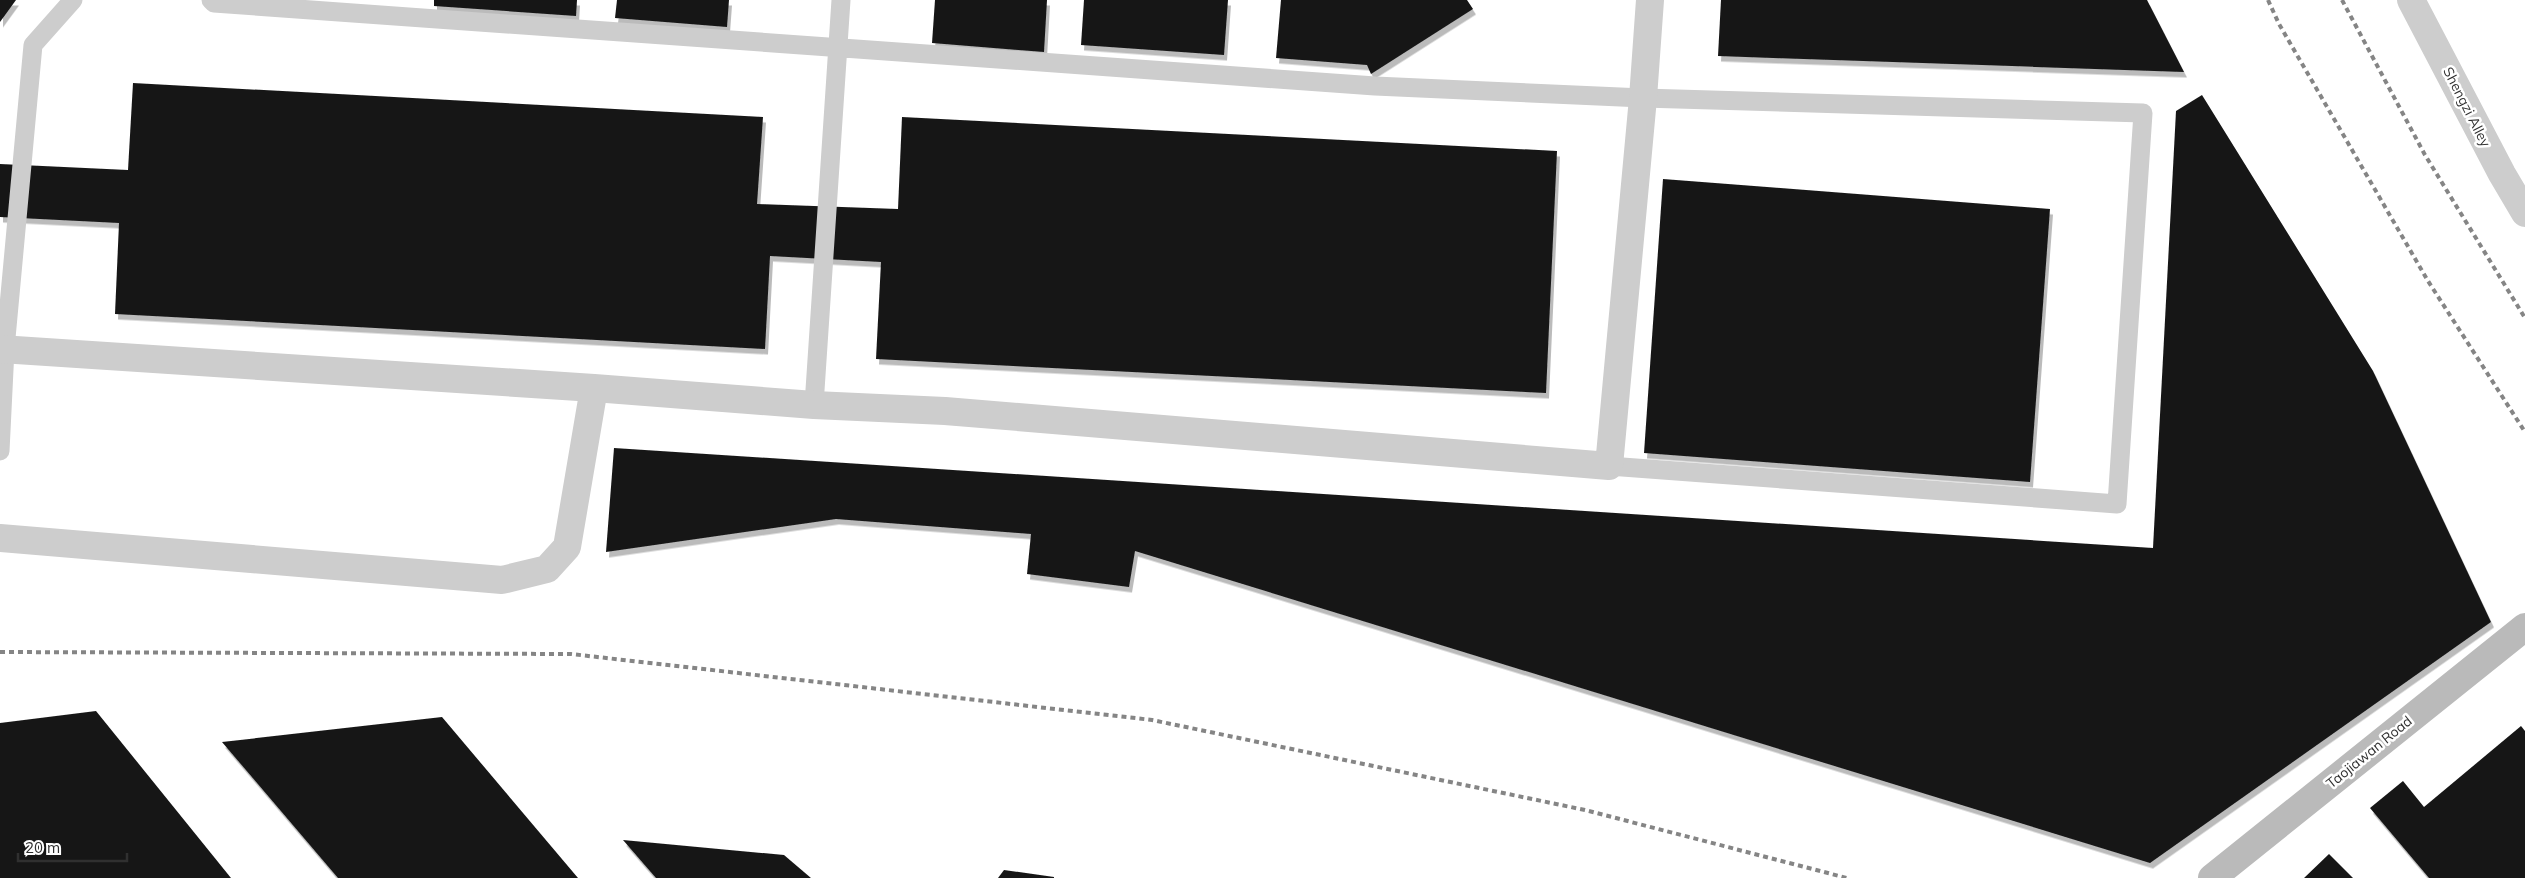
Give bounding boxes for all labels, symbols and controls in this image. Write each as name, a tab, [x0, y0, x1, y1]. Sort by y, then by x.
street label: Shengzi Alley	[2439, 64, 2495, 151]
street label: Taojiawan Road	[2322, 712, 2416, 792]
scale bar	[18, 830, 126, 862]
text: 20 m	[25, 838, 60, 857]

